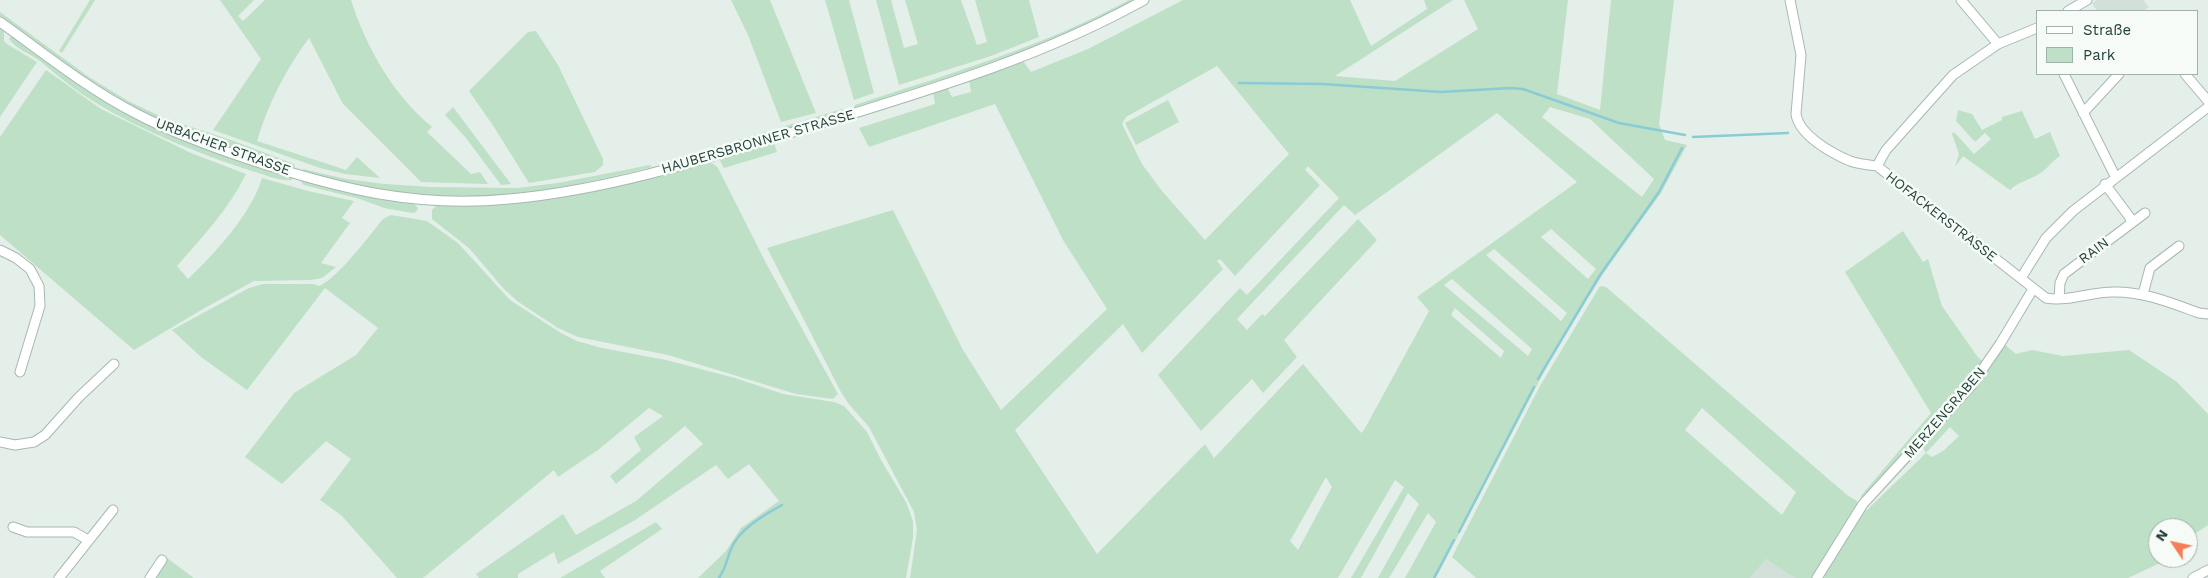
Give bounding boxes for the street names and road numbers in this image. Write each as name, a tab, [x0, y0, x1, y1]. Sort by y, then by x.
street label: HAUBERSBRONNER STRASSE	[659, 106, 857, 178]
street label: URBACHER STRASSE	[153, 115, 293, 179]
street label: HOFACKERSTRASSE	[1882, 168, 2000, 266]
street label: RAIN	[2076, 234, 2112, 268]
street label: MERZENGRABEN	[1901, 364, 1989, 462]

